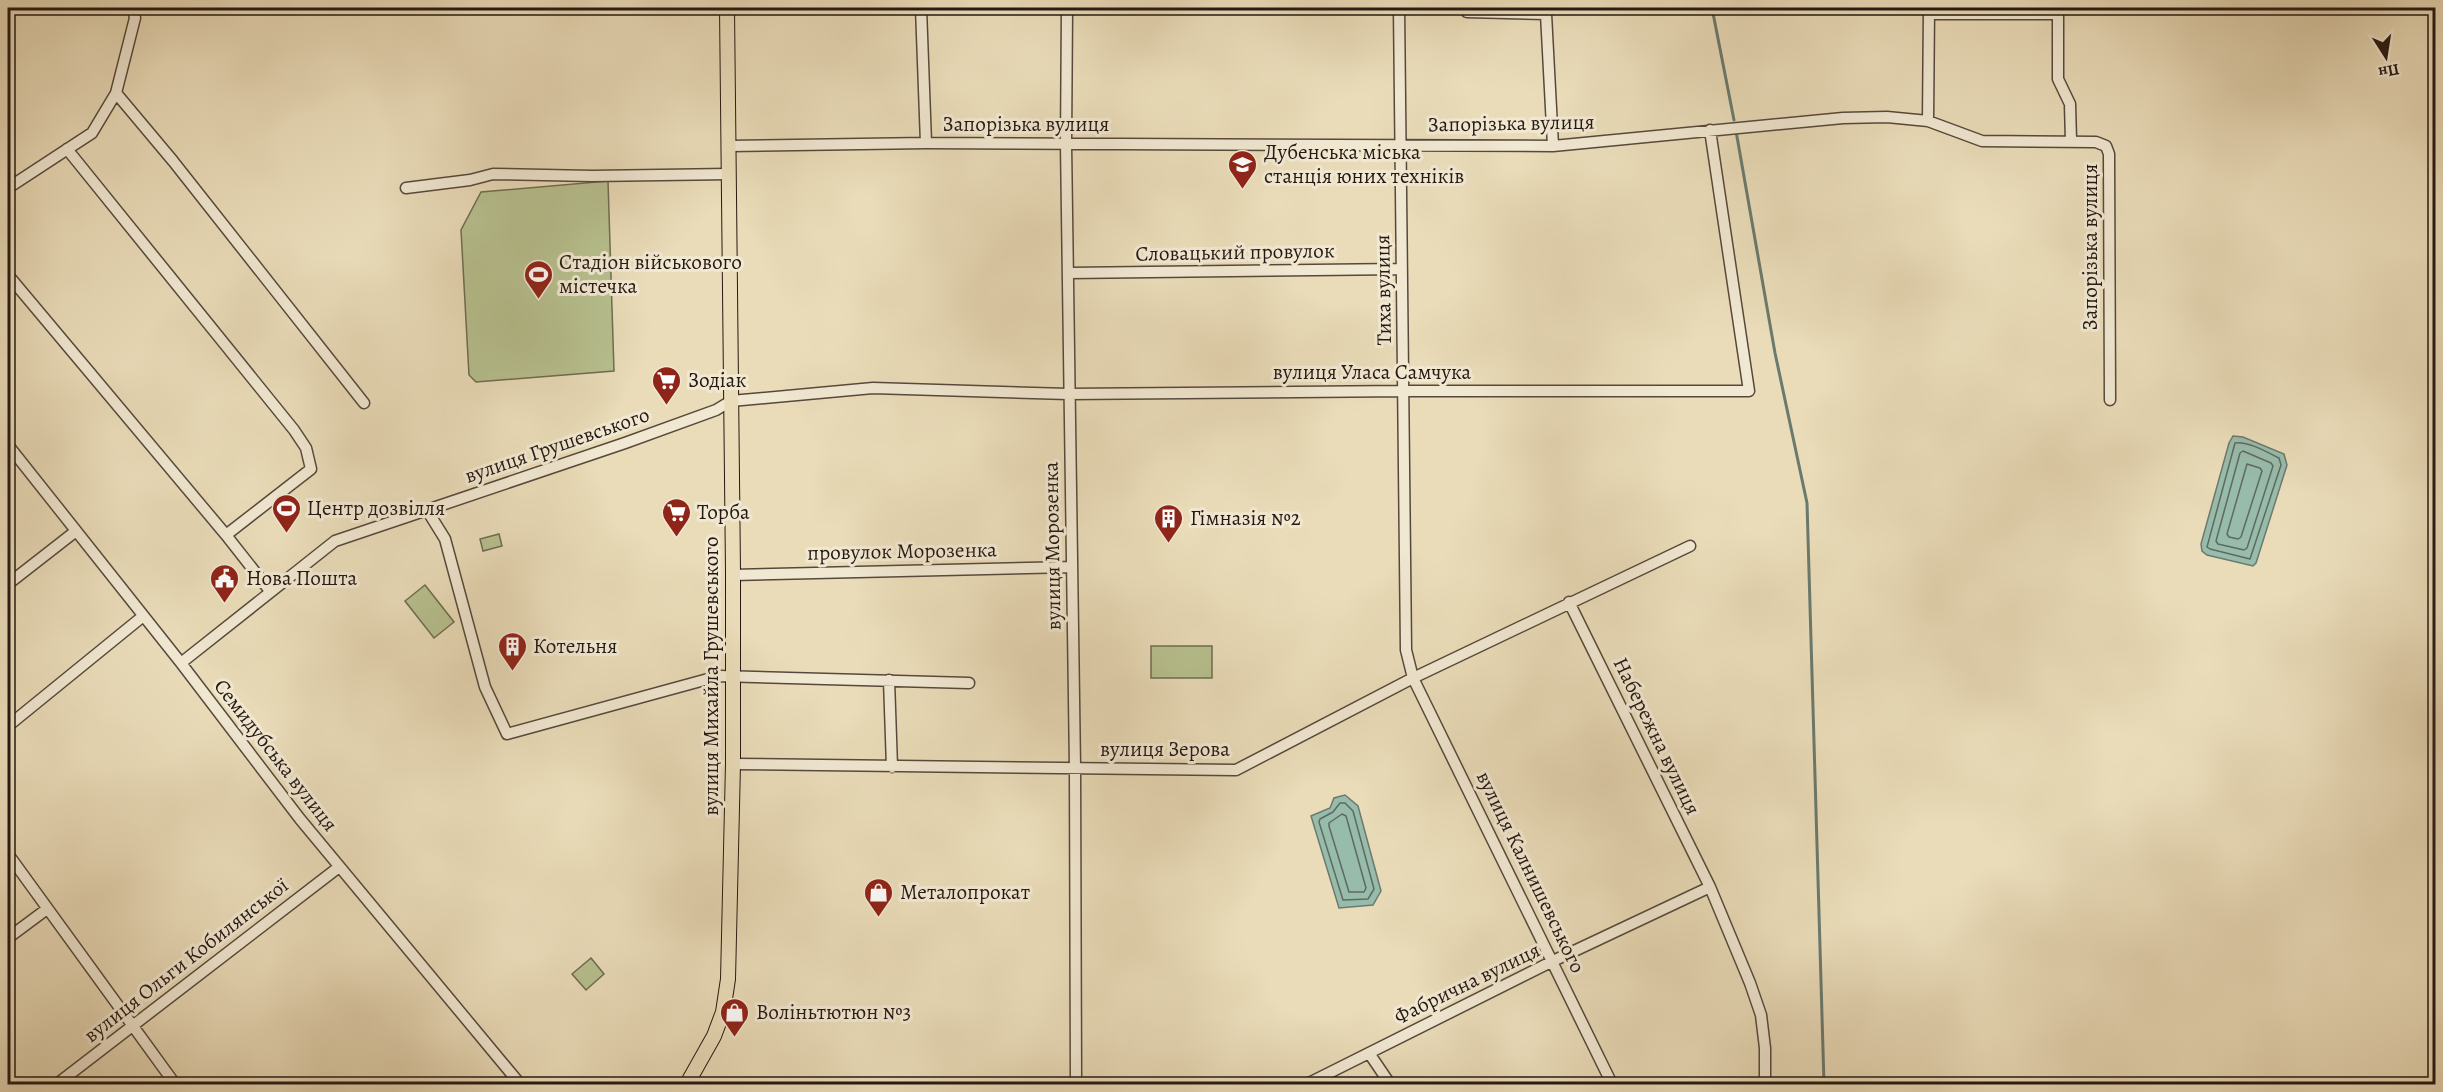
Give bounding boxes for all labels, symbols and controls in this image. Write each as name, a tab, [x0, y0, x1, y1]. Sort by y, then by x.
north arrow	[2356, 27, 2416, 87]
text: Пн	[2376, 58, 2401, 84]
street label: Запорізька вулиця	[1427, 108, 1595, 138]
street label: Запорізька вулиця	[943, 110, 1109, 138]
place label: Дубенська міська станція юних техніків	[1264, 138, 1464, 190]
school or university icon: Дубенська міська станція юних техніків	[1227, 148, 1259, 190]
street label: Запорізька вулиця	[2076, 164, 2104, 330]
street label: Тиха вулиця	[1368, 234, 1398, 346]
street label: Словацький провулок	[1135, 236, 1335, 268]
place label: Стадіон військового містечка	[559, 248, 742, 300]
sports icon: Стадіон військового містечка	[522, 258, 554, 300]
street label: вулиця Уласа Самчука	[1273, 358, 1472, 386]
supermarket icon: Зодіак	[651, 364, 683, 406]
place label: Зодіак	[688, 366, 746, 394]
street label: вулиця Грушевського	[461, 400, 653, 490]
street label: вулиця Морозенка	[1037, 461, 1067, 631]
sports icon: Центр дозвілля	[270, 492, 302, 534]
place label: Центр дозвілля	[307, 494, 445, 522]
supermarket icon: Торба	[660, 496, 692, 538]
place label: Торба	[697, 498, 750, 526]
building icon: Гімназія №2	[1153, 502, 1185, 544]
place label: Гімназія №2	[1190, 504, 1301, 532]
street label: провулок Морозенка	[807, 535, 997, 567]
street label: вулиця Михайла Грушевського	[697, 536, 725, 816]
public building icon: Нова Пошта	[209, 562, 241, 604]
place label: Нова Пошта	[246, 564, 357, 592]
building icon: Котельня	[496, 630, 528, 672]
place label: Котельня	[533, 632, 617, 660]
street label: Набережна вулиця	[1607, 653, 1707, 819]
street label: Семидубська вулиця	[208, 673, 344, 837]
street label: вулиця Зерова	[1100, 735, 1230, 763]
street label: вулиця Калнишевського	[1470, 766, 1592, 978]
street label: вулиця Ольги Кобилянської	[78, 871, 294, 1049]
shop icon: Металопрокат	[863, 876, 895, 918]
place label: Металопрокат	[900, 878, 1030, 906]
street label: Фабрична вулиця	[1389, 936, 1545, 1030]
shop icon: Воліньтютюн №3	[719, 996, 751, 1038]
place label: Воліньтютюн №3	[756, 998, 911, 1026]

